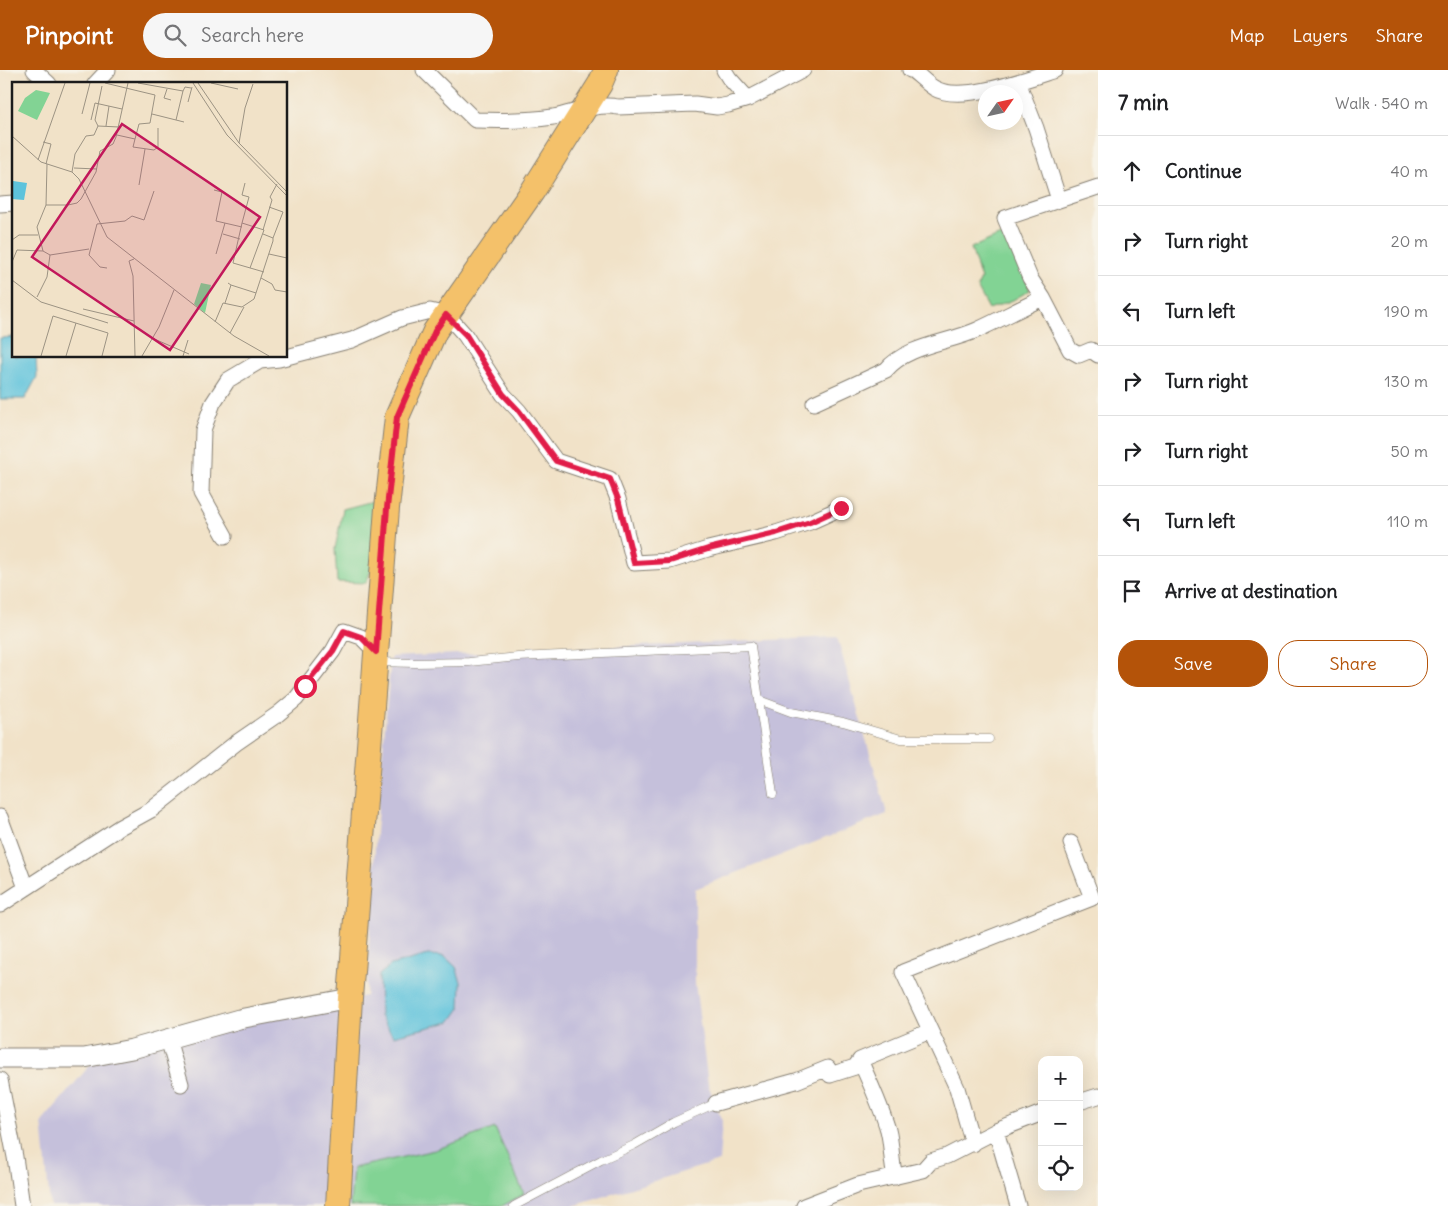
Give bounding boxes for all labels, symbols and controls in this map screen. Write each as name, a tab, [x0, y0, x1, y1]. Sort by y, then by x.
search box	[143, 13, 493, 58]
text: Pinpoint	[25, 20, 113, 50]
icon: search	[161, 21, 189, 49]
text: Search here	[201, 23, 304, 47]
text: Map	[1229, 24, 1264, 47]
text: Layers	[1292, 24, 1348, 47]
text: Share	[1376, 24, 1423, 47]
inset map	[12, 82, 288, 358]
north arrow	[978, 85, 1023, 130]
text: 7 min	[1118, 89, 1169, 116]
text: Walk · 540 m	[1335, 93, 1428, 113]
icon: ahead	[1118, 157, 1146, 185]
text: Continue	[1165, 159, 1242, 183]
text: 40 m	[1390, 161, 1428, 181]
icon: right	[1118, 227, 1146, 255]
text: Turn right	[1165, 229, 1248, 253]
text: 20 m	[1391, 231, 1428, 251]
icon: left	[1118, 297, 1146, 325]
text: Turn left	[1165, 299, 1235, 323]
text: 190 m	[1384, 301, 1428, 321]
icon: right	[1118, 367, 1146, 395]
text: Turn right	[1165, 369, 1248, 393]
text: 130 m	[1384, 371, 1428, 391]
icon: right	[1118, 437, 1146, 465]
text: Turn right	[1165, 439, 1248, 463]
text: 50 m	[1390, 441, 1428, 461]
route end	[830, 497, 853, 520]
icon: left	[1118, 507, 1146, 535]
text: Turn left	[1165, 509, 1235, 533]
text: 110 m	[1387, 511, 1428, 531]
icon: arrive	[1118, 577, 1146, 605]
text: Arrive at destination	[1165, 579, 1338, 603]
button: Save	[1118, 640, 1268, 687]
button: Share	[1278, 640, 1428, 687]
route start	[294, 675, 317, 698]
map controls	[1038, 1056, 1083, 1191]
button: +	[1038, 1056, 1083, 1101]
button: −	[1038, 1101, 1083, 1146]
button: locate	[1038, 1146, 1083, 1191]

